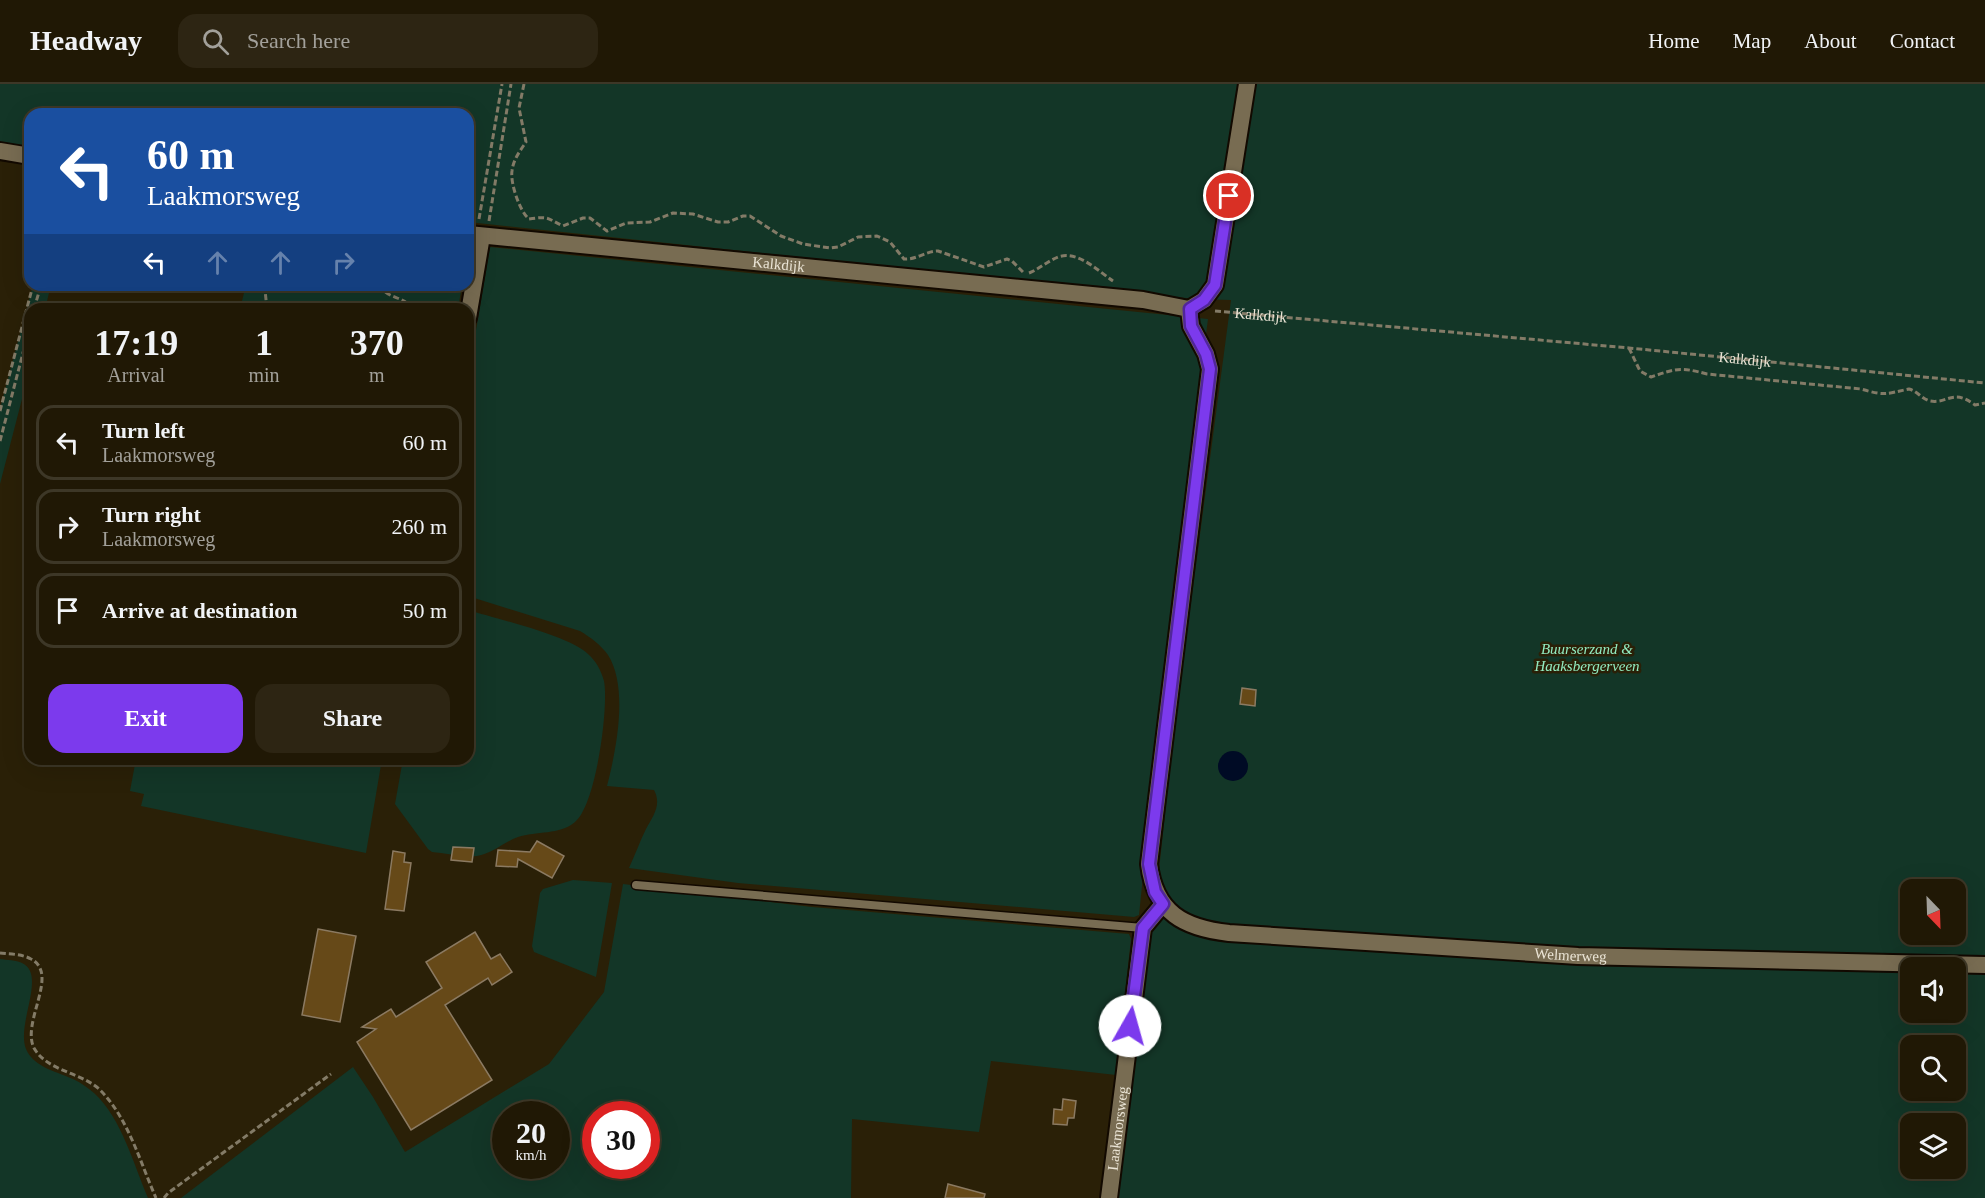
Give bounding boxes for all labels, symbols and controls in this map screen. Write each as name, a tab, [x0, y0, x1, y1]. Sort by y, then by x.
search box	[178, 14, 598, 68]
text: Headway	[30, 25, 142, 56]
icon: search	[199, 25, 232, 58]
text: Search here	[247, 28, 350, 53]
text: Home	[1648, 29, 1700, 53]
text: Map	[1733, 29, 1771, 53]
text: About	[1804, 29, 1857, 53]
text: Contact	[1890, 29, 1955, 53]
icon: left	[48, 132, 126, 210]
text: 60 m	[147, 132, 235, 178]
pin	[1203, 170, 1254, 221]
icon: arrive	[1212, 179, 1245, 212]
text: Laakmorsweg	[147, 181, 300, 211]
icon: left	[138, 246, 171, 279]
icon: ahead	[201, 246, 234, 279]
icon: ahead	[264, 246, 297, 279]
icon: right	[327, 246, 360, 279]
street label: Kalkdijk	[752, 254, 806, 275]
street label: Kalkdijk	[1234, 305, 1288, 325]
text: 17:19	[94, 323, 178, 363]
text: 1	[255, 323, 273, 363]
text: 370	[350, 323, 404, 363]
street label: Kalkdijk	[1718, 349, 1772, 370]
text: Arrival	[107, 364, 165, 386]
text: min	[248, 364, 280, 386]
text: m	[369, 364, 385, 386]
text: Turn left	[102, 418, 185, 443]
icon: left	[51, 426, 84, 459]
text: 60 m	[402, 430, 447, 455]
text: Laakmorsweg	[102, 444, 215, 466]
text: Turn right	[102, 502, 201, 527]
icon: right	[51, 510, 84, 543]
text: 260 m	[391, 514, 447, 539]
text: Laakmorsweg	[102, 528, 215, 550]
icon: arrive	[51, 594, 84, 627]
text: Arrive at destination	[102, 598, 298, 623]
text: 50 m	[402, 598, 447, 623]
park label: Buurserzand & Haaksbergerveen	[1533, 641, 1640, 674]
button: Exit	[48, 684, 243, 753]
button: Share	[255, 684, 450, 753]
north arrow	[1900, 879, 1966, 945]
map controls	[1900, 879, 1966, 1179]
street label: Welmerweg	[1534, 945, 1607, 965]
button: sound	[1900, 957, 1966, 1023]
position arrow	[1098, 994, 1162, 1058]
button: search	[1900, 1035, 1966, 1101]
street label: Laakmorsweg	[1104, 1085, 1131, 1172]
speed limit sign: 30	[582, 1101, 660, 1179]
button: layers	[1900, 1113, 1966, 1179]
text: 20	[516, 1116, 546, 1149]
text: km/h	[516, 1147, 546, 1163]

